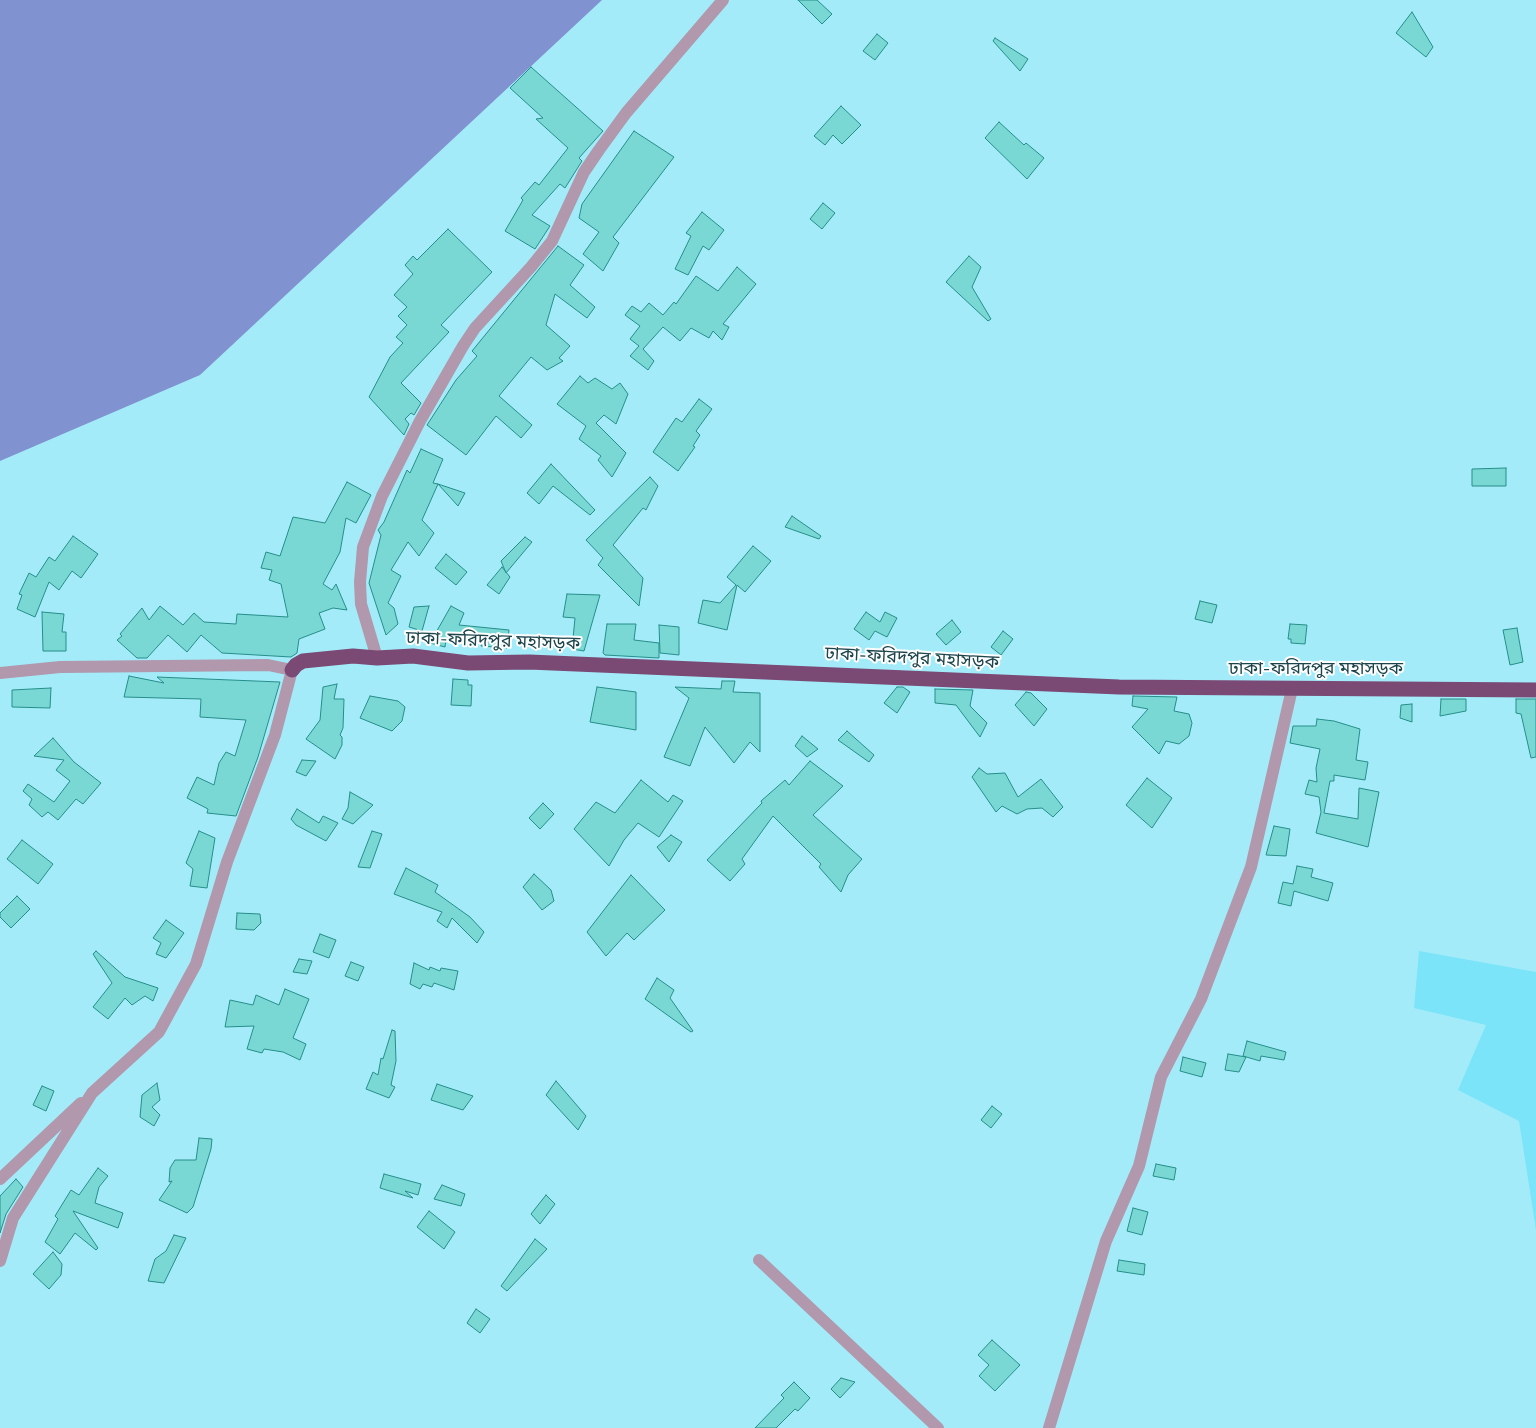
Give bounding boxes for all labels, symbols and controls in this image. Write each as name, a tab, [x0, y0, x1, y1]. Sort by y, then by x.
street label: ঢাকা-ফরিদপুর মহাসড়ক	[406, 628, 580, 656]
street label: ঢাকা-ফরিদপুর মহাসড়ক	[824, 644, 1000, 674]
street label: ঢাকা-ফরিদপুর মহাসড়ক	[1229, 659, 1403, 681]

